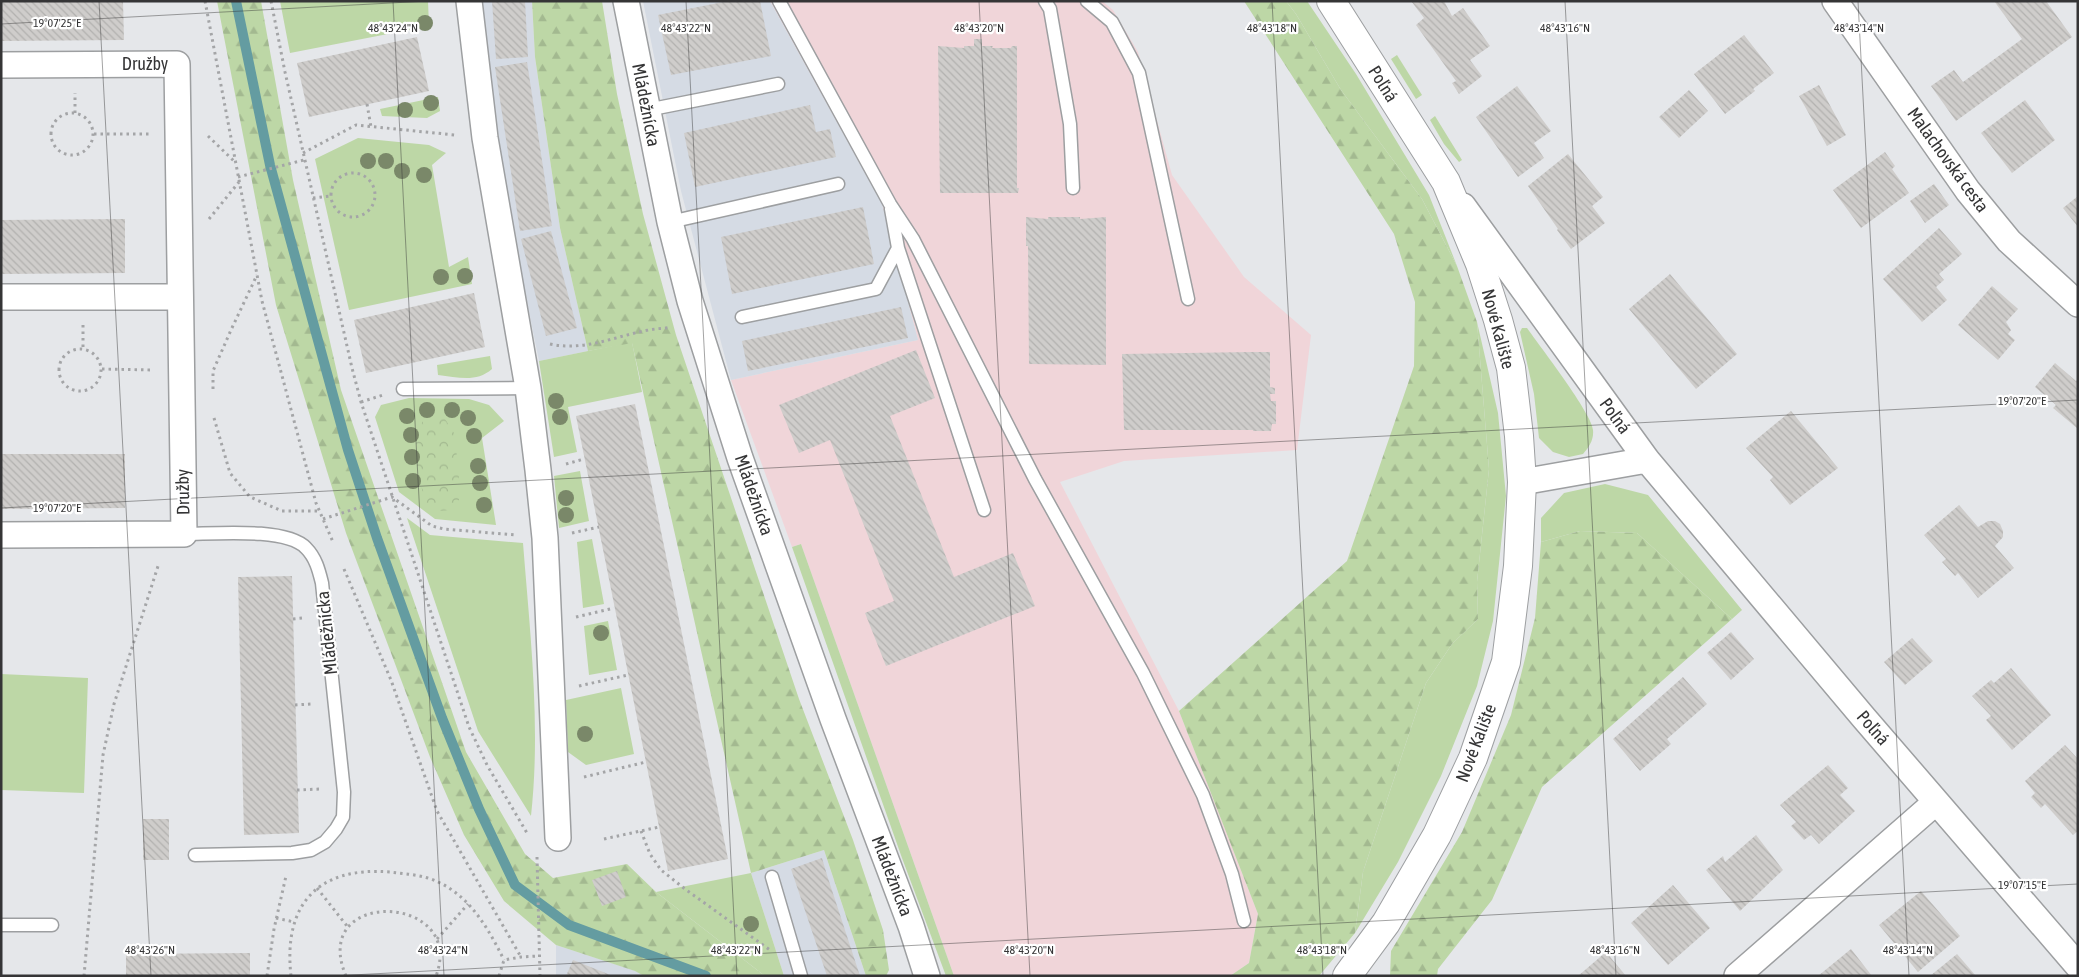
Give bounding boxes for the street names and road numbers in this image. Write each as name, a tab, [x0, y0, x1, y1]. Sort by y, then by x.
street label: Družby	[122, 53, 168, 74]
street label: Mládežnícka	[628, 62, 665, 148]
street label: Poľná	[1364, 62, 1403, 106]
street label: Malachovská cesta	[1903, 103, 1993, 216]
street label: Nové Kalište	[1478, 287, 1519, 371]
street label: Poľná	[1595, 394, 1635, 438]
street label: Mládežnícka	[731, 452, 778, 538]
street label: Družby	[172, 469, 193, 515]
street label: Mládežnícka	[312, 590, 341, 676]
street label: Nové Kalište	[1451, 701, 1500, 785]
street label: Poľná	[1853, 706, 1894, 749]
street label: Mládežnícka	[868, 833, 917, 919]

